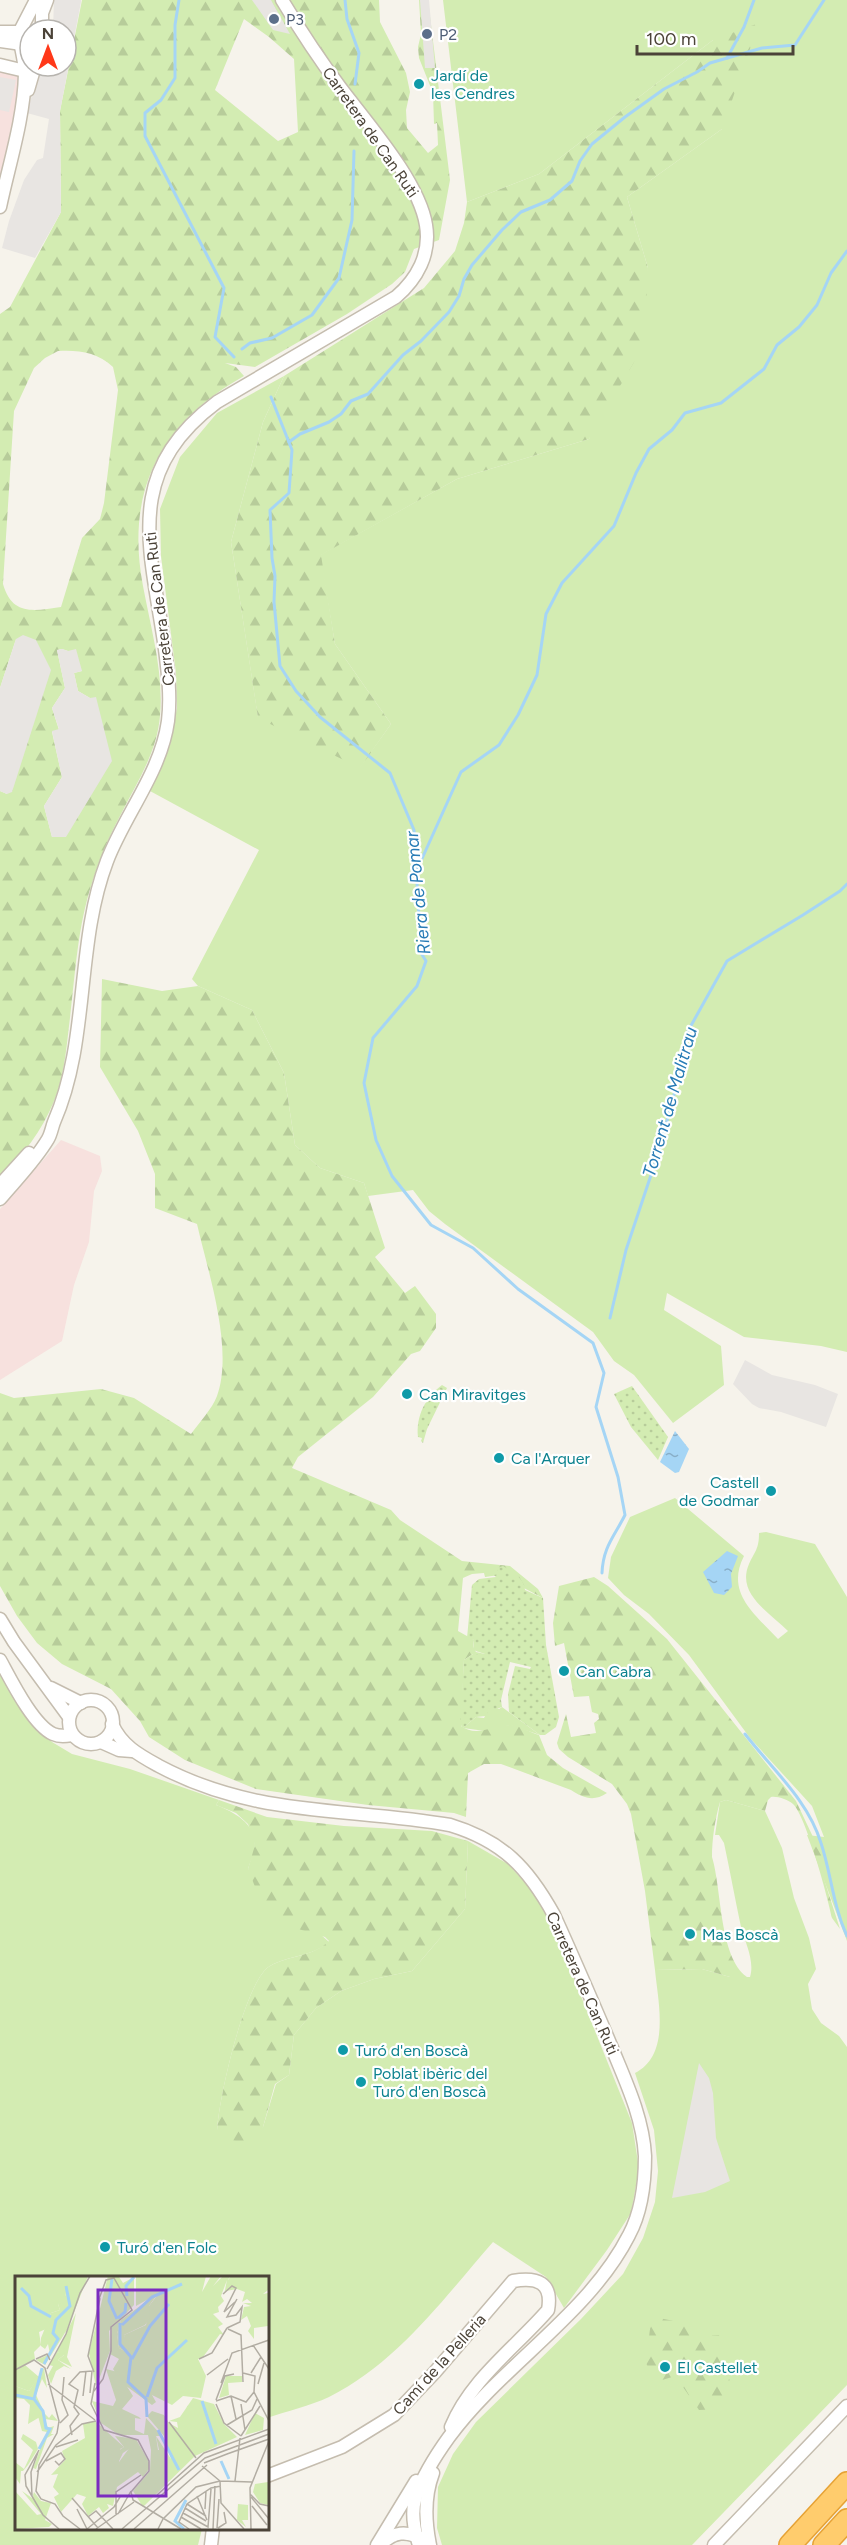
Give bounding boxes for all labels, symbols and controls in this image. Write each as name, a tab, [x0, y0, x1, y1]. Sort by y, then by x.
place label: P3	[286, 10, 304, 29]
marker: P3	[267, 12, 281, 26]
north arrow	[18, 18, 78, 78]
scale bar	[637, 18, 793, 56]
text: N	[42, 24, 54, 43]
place label: P2	[439, 25, 457, 44]
marker: P2	[420, 27, 434, 41]
text: 100 m	[646, 28, 696, 50]
street label: Carretera de Can Ruti	[318, 63, 423, 201]
place label: Jardí de les Cendres	[431, 66, 515, 103]
marker: Jardí de les Cendres	[412, 77, 426, 91]
street label: Carretera de Can Ruti	[141, 531, 178, 687]
water label: Riera de Pomar	[400, 829, 435, 956]
water label: Torrent de Malitrau	[638, 1024, 702, 1180]
place label: Can Miravitges	[419, 1385, 526, 1404]
marker: Can Miravitges	[400, 1387, 414, 1401]
place label: Ca l'Arquer	[511, 1449, 591, 1468]
marker: Ca l'Arquer	[492, 1451, 506, 1465]
place label: Castell de Godmar	[679, 1473, 760, 1510]
marker: Castell de Godmar	[764, 1484, 778, 1498]
place label: Can Cabra	[576, 1662, 651, 1681]
marker: Can Cabra	[557, 1664, 571, 1678]
street label: Carretera de Can Ruti	[542, 1909, 623, 2058]
place label: Mas Boscà	[702, 1925, 778, 1944]
marker: Mas Boscà	[683, 1927, 697, 1941]
place label: Turó d'en Boscà	[355, 2041, 468, 2060]
marker: Turó d'en Boscà	[336, 2043, 350, 2057]
place label: Poblat ibèric del Turó d'en Boscà	[373, 2064, 488, 2101]
marker: Poblat ibèric del Turó d'en Boscà	[354, 2075, 368, 2089]
place label: Turó d'en Folc	[117, 2238, 217, 2257]
marker: Turó d'en Folc	[98, 2240, 112, 2254]
inset map	[15, 2276, 268, 2530]
street label: Camí de la Pelleria	[389, 2310, 490, 2419]
place label: El Castellet	[677, 2358, 758, 2377]
marker: El Castellet	[658, 2360, 672, 2374]

